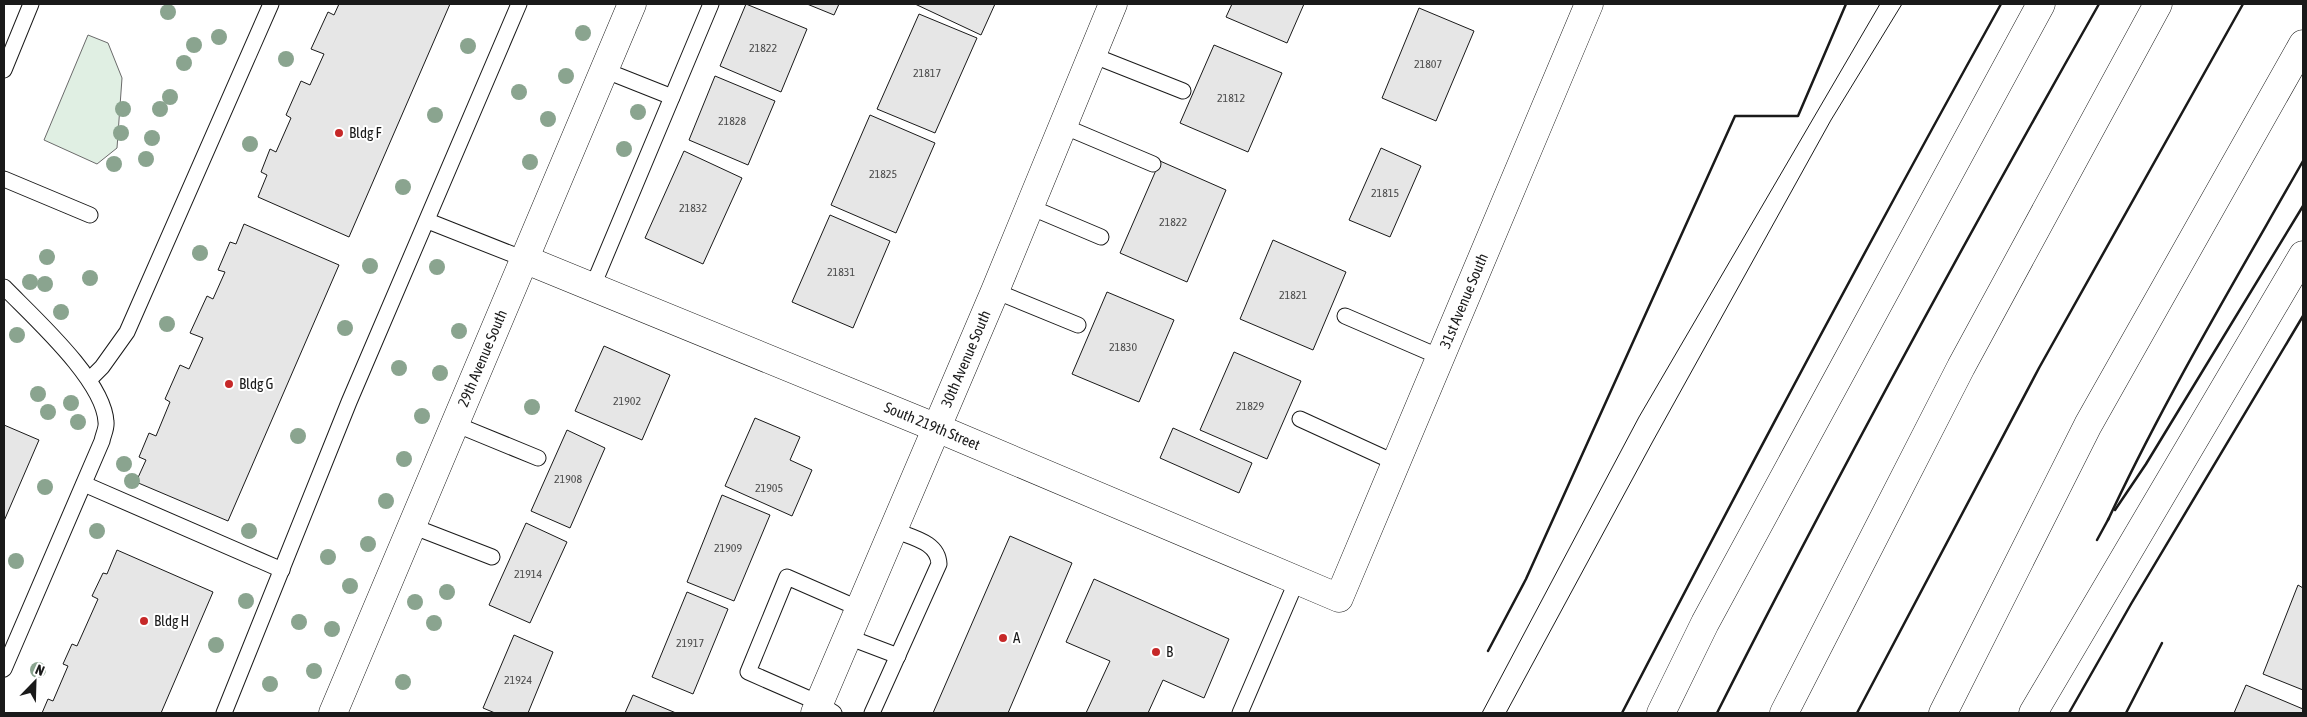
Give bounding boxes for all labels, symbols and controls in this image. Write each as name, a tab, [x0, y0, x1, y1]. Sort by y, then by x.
house number: 21822	[749, 41, 777, 55]
house number: 21807	[1414, 57, 1442, 71]
house number: 21817	[913, 66, 941, 80]
house number: 21812	[1217, 91, 1245, 105]
house number: 21828	[718, 114, 746, 128]
place label: Bldg F	[349, 124, 382, 141]
marker: Bldg F	[333, 127, 345, 139]
house number: 21825	[869, 167, 897, 181]
house number: 21815	[1371, 186, 1399, 200]
house number: 21832	[679, 201, 707, 215]
house number: 21822	[1159, 215, 1187, 229]
street label: 31st Avenue South	[1436, 251, 1491, 351]
house number: 21831	[827, 265, 855, 279]
house number: 21821	[1279, 288, 1307, 302]
street label: 29th Avenue South	[454, 307, 510, 409]
street label: 30th Avenue South	[937, 308, 994, 410]
house number: 21830	[1109, 340, 1137, 354]
place label: Bldg G	[239, 375, 274, 392]
marker: Bldg G	[223, 378, 235, 390]
house number: 21902	[613, 394, 641, 408]
street label: South 219th Street	[882, 398, 983, 453]
house number: 21829	[1236, 399, 1264, 413]
house number: 21908	[554, 472, 582, 486]
house number: 21905	[755, 481, 783, 495]
house number: 21909	[714, 541, 742, 555]
house number: 21914	[514, 567, 542, 581]
place label: Bldg H	[154, 612, 189, 629]
marker: Bldg H	[138, 615, 150, 627]
place label: A	[1013, 629, 1021, 646]
marker: A	[997, 632, 1009, 644]
house number: 21917	[676, 636, 704, 650]
place label: B	[1166, 643, 1173, 660]
marker: B	[1150, 646, 1162, 658]
north arrow	[10, 657, 60, 707]
text: N	[33, 661, 47, 679]
house number: 21924	[504, 673, 532, 687]

